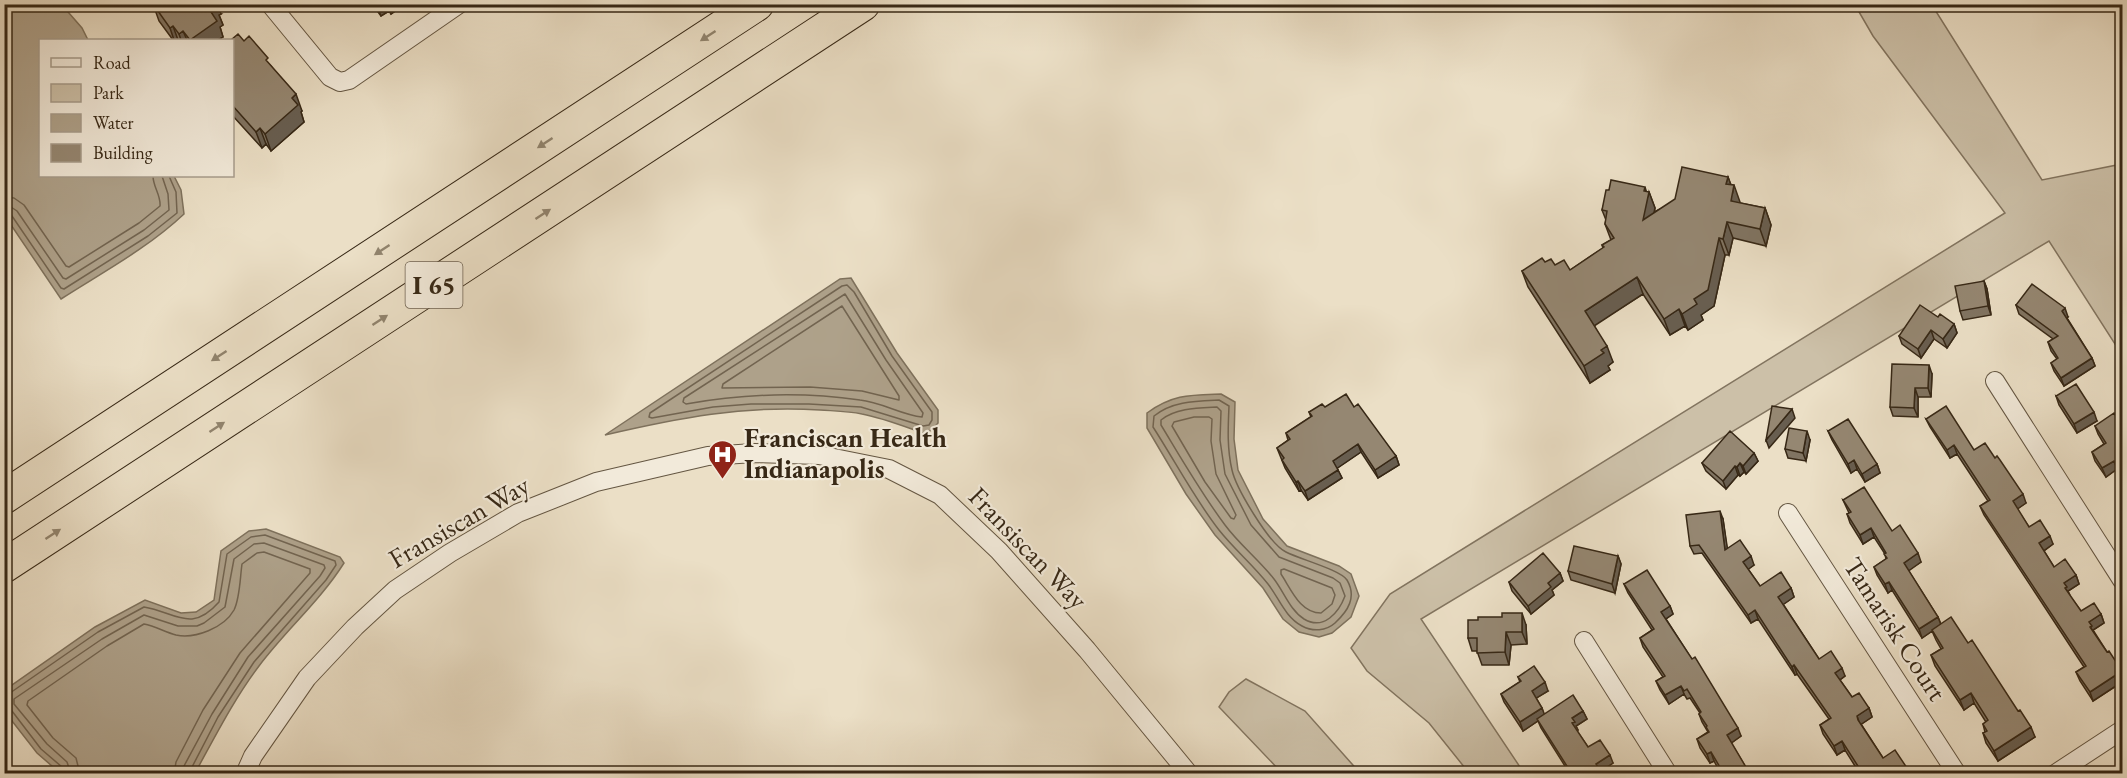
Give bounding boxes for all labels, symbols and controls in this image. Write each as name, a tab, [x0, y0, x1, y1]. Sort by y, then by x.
one-way arrow	[700, 31, 717, 42]
legend	[39, 39, 234, 177]
text: Road	[93, 51, 132, 74]
text: Park	[93, 81, 124, 104]
text: Water	[93, 111, 134, 134]
one-way arrow	[537, 137, 553, 148]
text: Building	[93, 141, 153, 164]
one-way arrow	[535, 208, 551, 219]
one-way arrow	[374, 244, 390, 255]
road number: I 65	[406, 262, 462, 308]
one-way arrow	[372, 315, 388, 326]
one-way arrow	[210, 351, 227, 362]
place label: Franciscan Health Indianapolis	[744, 420, 947, 486]
one-way arrow	[209, 422, 225, 433]
hospital icon: Franciscan Health Indianapolis	[707, 438, 739, 480]
street label: Fransiscan Way	[382, 467, 536, 576]
street label: Fransiscan Way	[961, 479, 1096, 617]
one-way arrow	[45, 528, 62, 539]
street label: Tamarisk Court	[1836, 550, 1955, 708]

